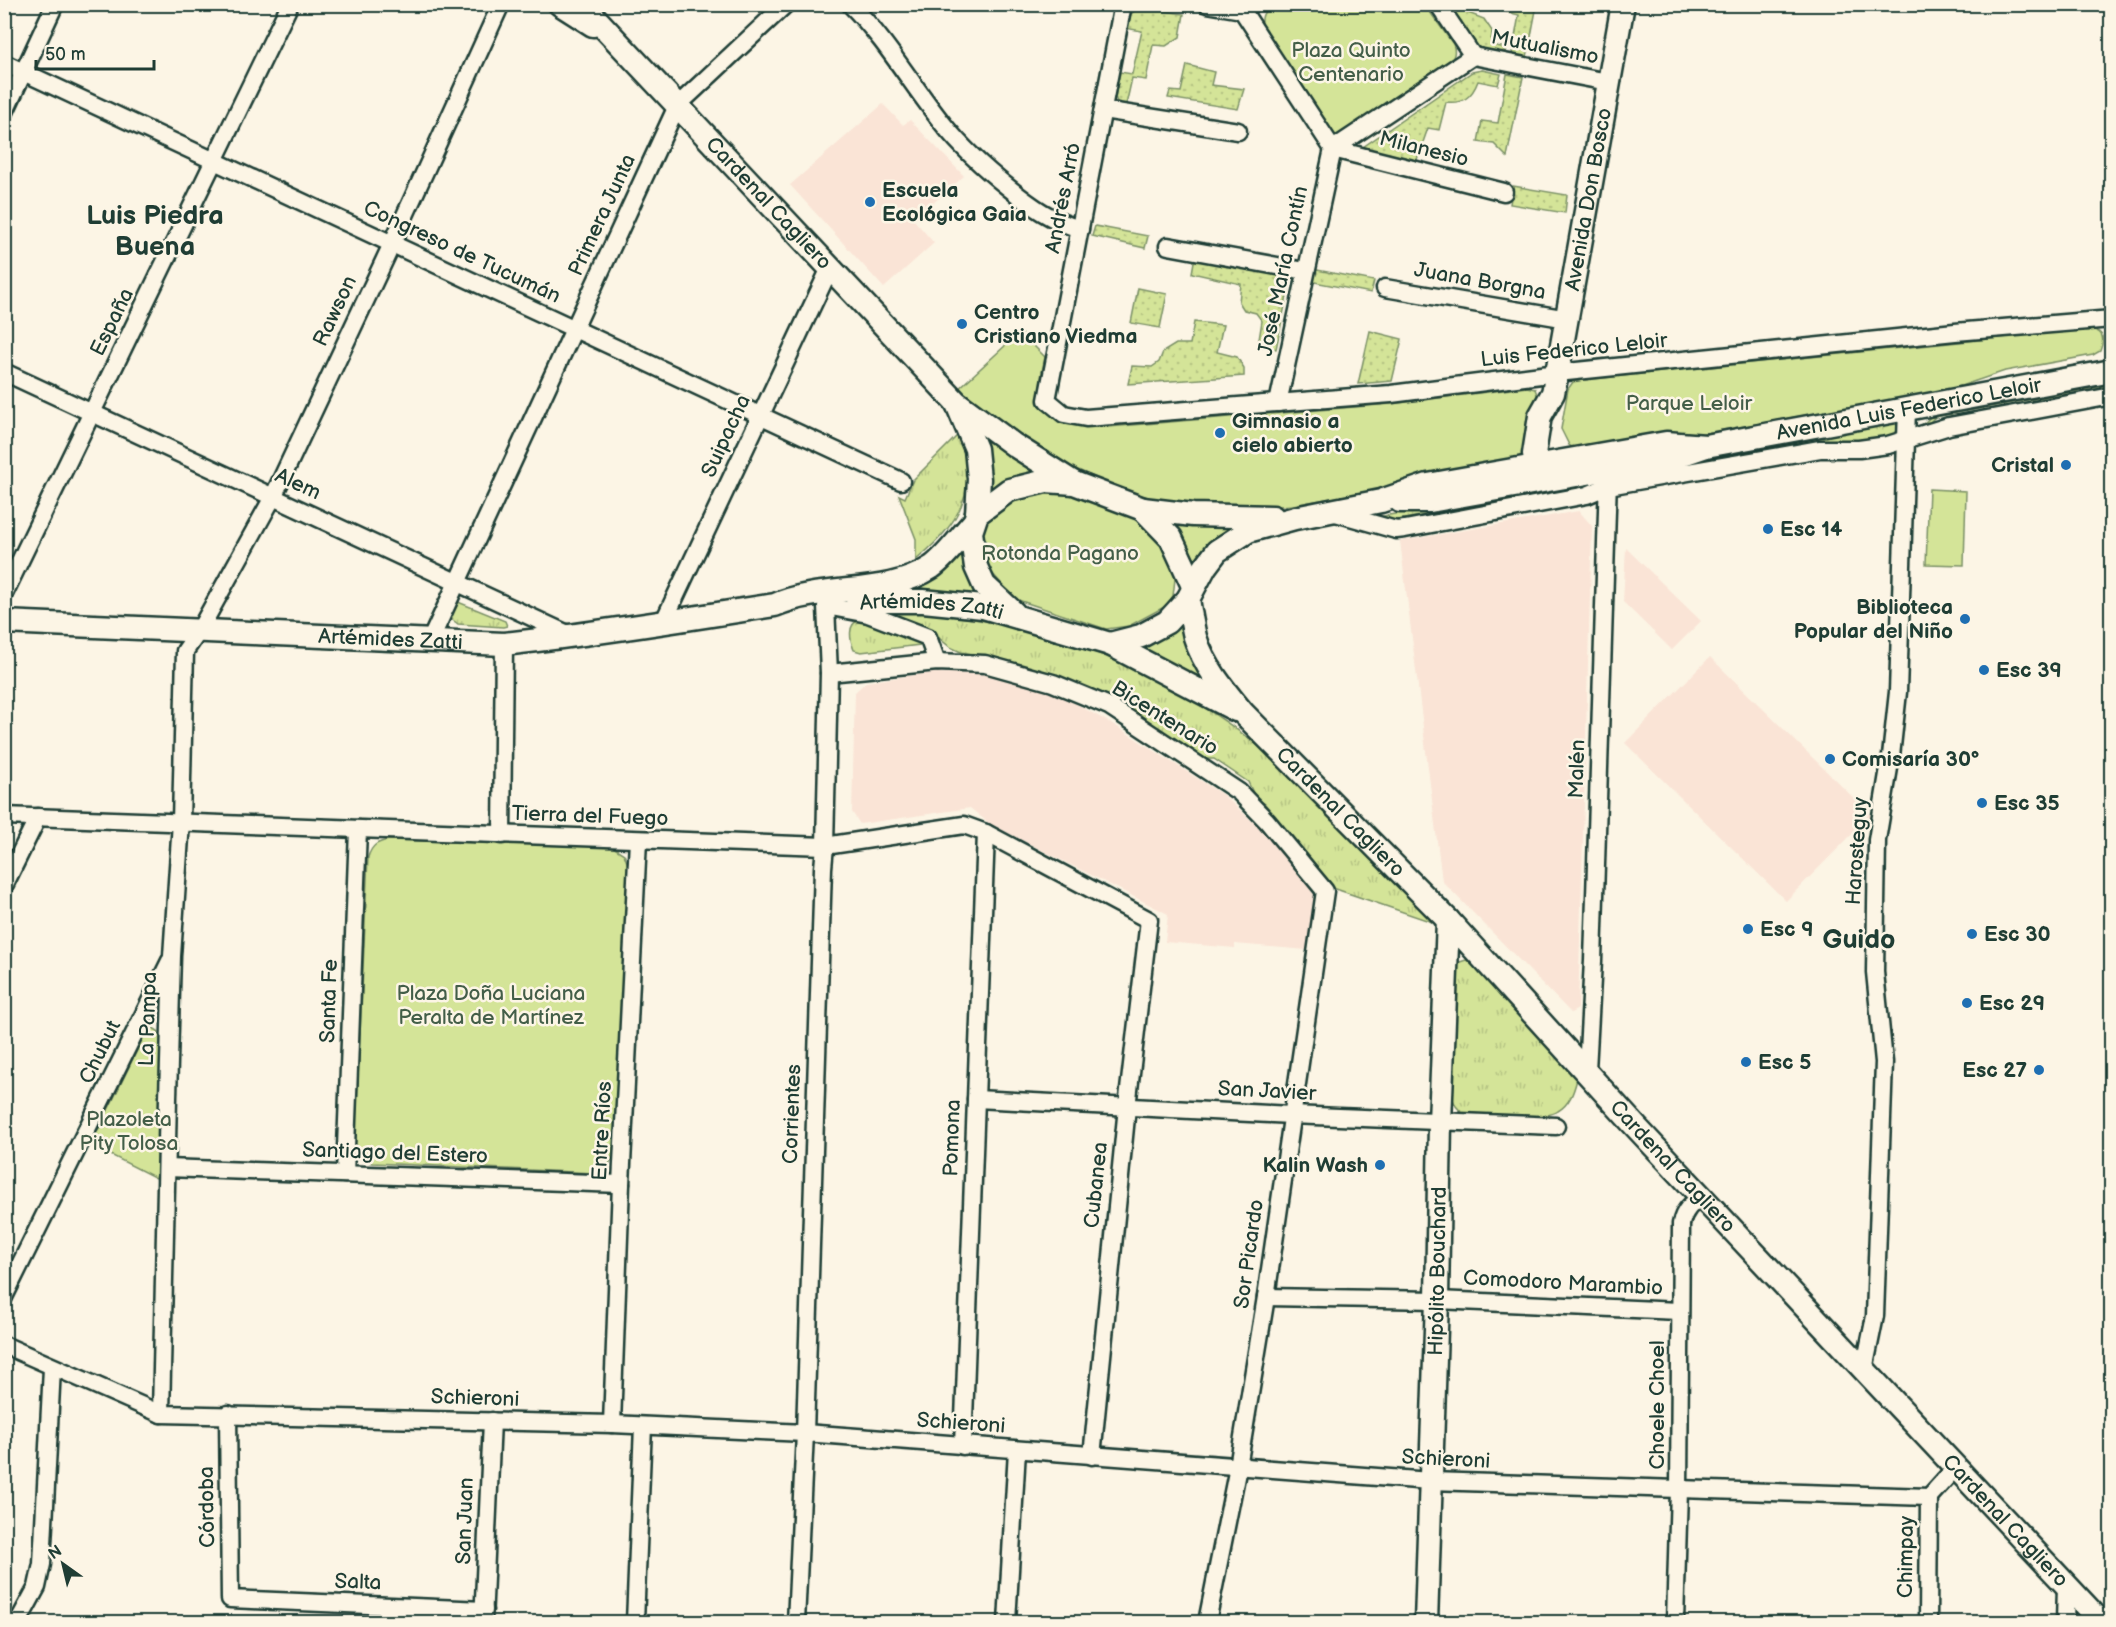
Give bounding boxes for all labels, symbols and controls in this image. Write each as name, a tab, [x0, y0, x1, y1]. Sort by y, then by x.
street label: Mutualismo	[1489, 24, 1601, 70]
scale bar	[36, 33, 154, 71]
park label: Plaza Quinto Centenario	[1291, 38, 1411, 87]
text: 50 m	[45, 44, 86, 65]
street label: Avenida Don Bosco	[1559, 106, 1617, 293]
street label: Milanesio	[1377, 126, 1471, 172]
street label: Cardenal Cagliero	[701, 131, 837, 274]
street label: Andrés Arró	[1040, 141, 1086, 255]
street label: Primera Junta	[563, 150, 641, 280]
place label: Escuela Ecológica Gaia	[882, 178, 1027, 227]
street label: José María Contín	[1253, 184, 1313, 358]
street label: Congreso de Tucumán	[359, 195, 565, 309]
marker: Escuela Ecológica Gaia	[863, 195, 877, 209]
district label: Luis Piedra Buena	[86, 200, 224, 263]
street label: Juana Borgna	[1412, 257, 1548, 305]
street label: Rawson	[308, 272, 362, 350]
street label: España	[85, 284, 139, 360]
place label: Centro Cristiano Viedma	[974, 300, 1137, 349]
marker: Centro Cristiano Viedma	[955, 317, 969, 331]
street label: Luis Federico Leloir	[1479, 328, 1669, 372]
street label: Avenida Luis Federico Leloir	[1774, 372, 2044, 445]
street label: Suipacha	[696, 391, 756, 481]
park label: Parque Leloir	[1626, 391, 1753, 416]
place label: Gimnasio a cielo abierto	[1232, 409, 1353, 458]
marker: Gimnasio a cielo abierto	[1213, 426, 1227, 440]
place label: Cristal	[1991, 453, 2054, 478]
marker: Cristal	[2059, 458, 2073, 472]
street label: Alem	[271, 463, 325, 505]
place label: Esc 14	[1780, 517, 1843, 542]
marker: Esc 14	[1761, 522, 1775, 536]
park label: Rotonda Pagano	[981, 541, 1139, 566]
street label: Artémides Zatti	[859, 588, 1007, 625]
place label: Biblioteca Popular del Niño	[1794, 595, 1953, 644]
marker: Biblioteca Popular del Niño	[1958, 612, 1972, 626]
street label: Artémides Zatti	[318, 623, 463, 655]
place label: Esc 39	[1996, 658, 2062, 683]
marker: Esc 39	[1977, 663, 1991, 677]
street label: Bicentenario	[1107, 675, 1223, 761]
street label: Malén	[1563, 739, 1591, 799]
street label: Cardenal Cagliero	[1271, 742, 1410, 882]
place label: Comisaría 30º	[1842, 747, 1979, 772]
marker: Comisaría 30º	[1823, 752, 1837, 766]
place label: Esc 35	[1994, 791, 2060, 816]
street label: Harosteguy	[1841, 796, 1873, 906]
marker: Esc 35	[1975, 796, 1989, 810]
street label: Tierra del Fuego	[511, 801, 669, 831]
place label: Esc 9	[1760, 917, 1813, 942]
marker: Esc 9	[1741, 922, 1755, 936]
place label: Esc 30	[1984, 922, 2051, 947]
district label: Guido	[1823, 924, 1895, 956]
marker: Esc 30	[1965, 927, 1979, 941]
street label: Santa Fe	[315, 959, 343, 1043]
street label: La Pampa	[134, 971, 162, 1067]
park label: Plaza Doña Luciana Peralta de Martínez	[397, 981, 585, 1030]
place label: Esc 29	[1979, 991, 2045, 1016]
marker: Esc 29	[1960, 996, 1974, 1010]
street label: Chubut	[74, 1016, 126, 1088]
place label: Esc 5	[1758, 1050, 1811, 1075]
marker: Esc 5	[1739, 1055, 1753, 1069]
place label: Esc 27	[1962, 1058, 2027, 1083]
marker: Esc 27	[2032, 1063, 2046, 1077]
street label: Corrientes	[778, 1064, 806, 1164]
street label: San Javier	[1217, 1076, 1317, 1106]
street label: Entre Ríos	[587, 1081, 617, 1181]
street label: Cardenal Cagliero	[1605, 1095, 1741, 1238]
street label: Pomona	[938, 1099, 966, 1177]
park label: Plazoleta Pity Tolosa	[80, 1107, 178, 1156]
street label: Santiago del Estero	[302, 1137, 488, 1169]
street label: Cubanea	[1079, 1141, 1113, 1229]
place label: Kalin Wash	[1263, 1153, 1368, 1178]
marker: Kalin Wash	[1373, 1158, 1387, 1172]
street label: Hipólito Bouchard	[1423, 1186, 1451, 1356]
street label: Sor Picardo	[1229, 1198, 1269, 1310]
street label: Comodoro Marambio	[1462, 1265, 1664, 1301]
street label: Choele Choel	[1645, 1340, 1670, 1470]
street label: Schieroni	[430, 1384, 520, 1412]
street label: Schieroni	[916, 1407, 1006, 1439]
street label: Schieroni	[1401, 1444, 1491, 1474]
street label: Cardenal Cagliero	[1937, 1449, 2074, 1592]
street label: Córdoba	[194, 1466, 220, 1548]
street label: San Juan	[451, 1477, 479, 1565]
street label: Chimpay	[1893, 1515, 1919, 1598]
north arrow	[33, 1534, 93, 1594]
text: N	[45, 1542, 66, 1564]
street label: Salta	[334, 1569, 382, 1595]

